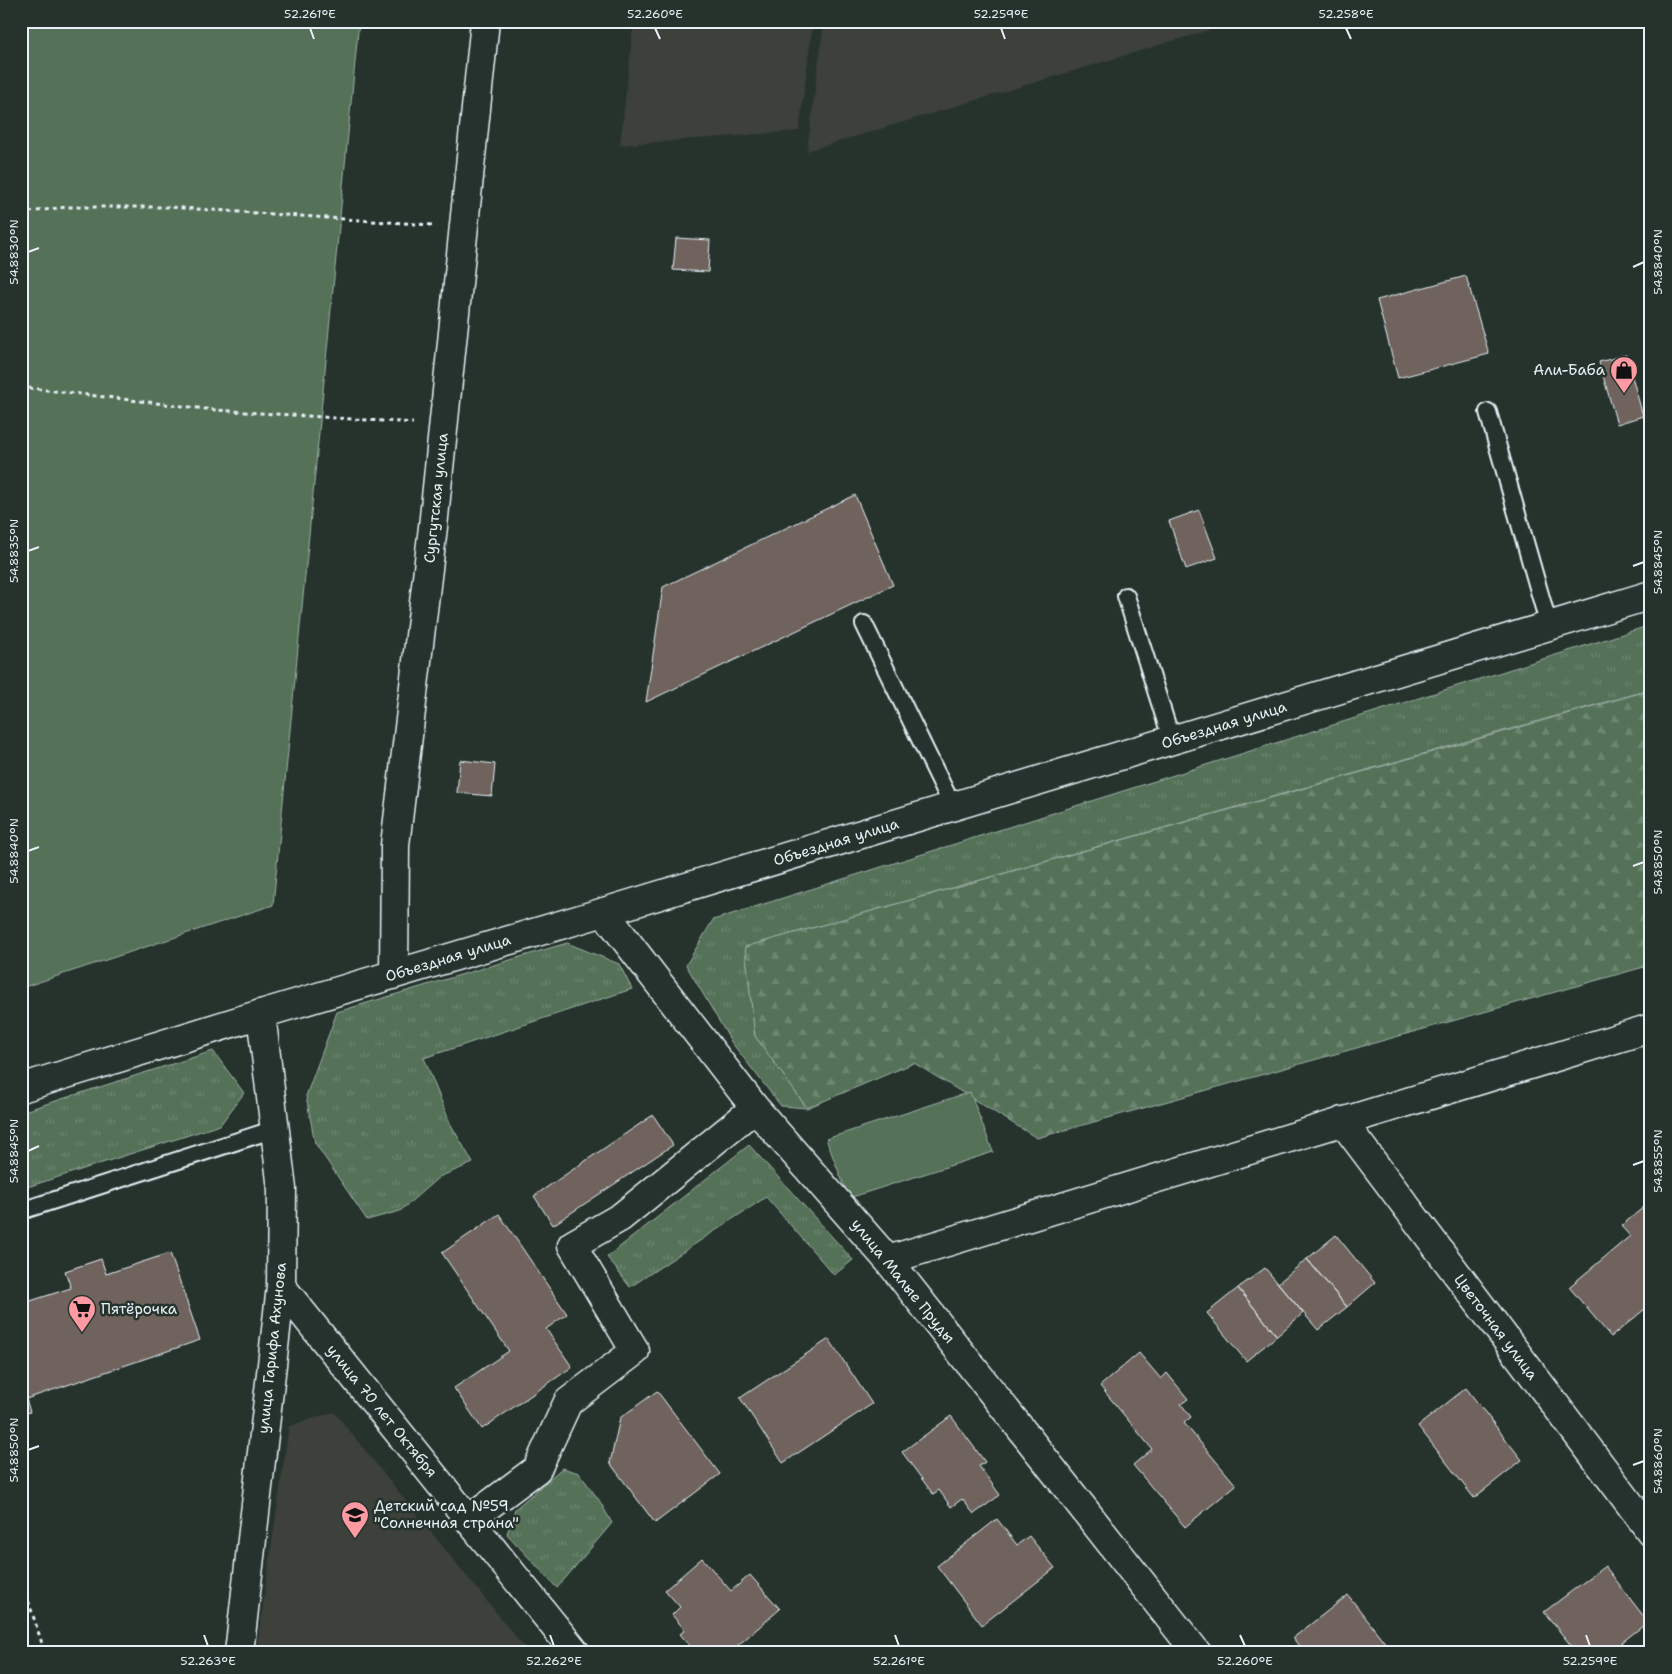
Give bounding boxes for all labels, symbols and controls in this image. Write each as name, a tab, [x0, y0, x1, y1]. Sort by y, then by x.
text: 52.261°E	[284, 6, 336, 22]
text: 52.260°E	[627, 6, 683, 22]
text: 52.259°E	[974, 6, 1028, 22]
text: 52.258°E	[1318, 6, 1374, 22]
text: 54.8830°N	[6, 219, 22, 285]
text: 54.8840°N	[1650, 229, 1666, 295]
shop icon: Али-Баба	[1609, 355, 1639, 394]
place label: Али-Баба	[1533, 360, 1606, 380]
street label: Сургутская улица	[419, 431, 453, 564]
text: 54.8835°N	[6, 519, 22, 583]
text: 54.8845°N	[1650, 530, 1666, 594]
street label: Объездная улица	[1159, 696, 1290, 754]
street label: Объездная улица	[771, 813, 902, 871]
text: 54.8840°N	[6, 818, 22, 884]
text: 54.8850°N	[1650, 830, 1666, 894]
street label: Объездная улица	[383, 929, 514, 987]
text: 54.8845°N	[6, 1119, 22, 1183]
text: 54.8855°N	[1650, 1129, 1666, 1193]
street label: улица Малые Пруды	[847, 1215, 959, 1347]
street label: улица Гарифа Ахунова	[253, 1261, 291, 1435]
street label: Цветочная улица	[1450, 1270, 1543, 1385]
supermarket icon: Пятёрочка	[67, 1294, 97, 1333]
place label: Пятёрочка	[101, 1299, 178, 1319]
street label: улица 70 лет Октября	[322, 1340, 442, 1482]
text: 54.8850°N	[6, 1418, 22, 1482]
text: 54.8860°N	[1650, 1428, 1666, 1494]
place label: Детский сад №59 "Солнечная страна"	[374, 1496, 519, 1533]
school or university icon: Детский сад №59 "Солнечная страна"	[340, 1500, 370, 1539]
text: 52.263°E	[180, 1653, 236, 1669]
text: 52.262°E	[526, 1653, 582, 1669]
text: 52.261°E	[873, 1653, 925, 1669]
text: 52.260°E	[1217, 1653, 1273, 1669]
text: 52.259°E	[1563, 1653, 1617, 1669]

